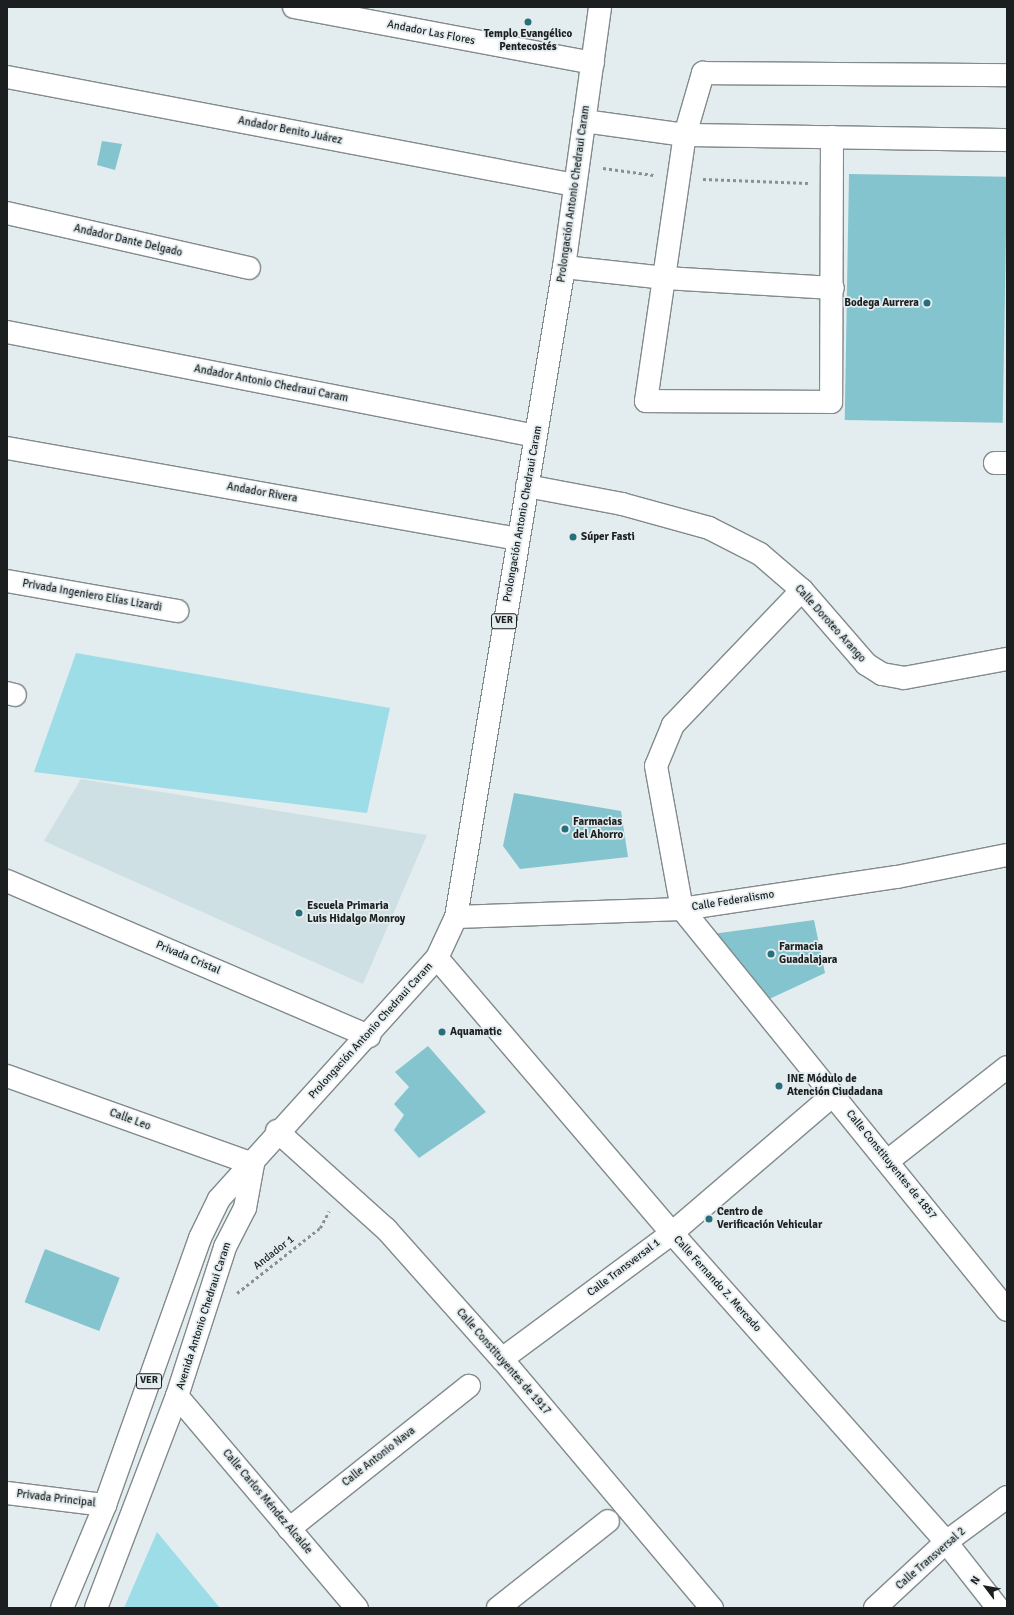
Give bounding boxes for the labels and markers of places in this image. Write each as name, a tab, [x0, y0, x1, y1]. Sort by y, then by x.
marker: Templo Evangélico Pentecostés	[523, 17, 533, 27]
place label: Templo Evangélico Pentecostés	[484, 28, 572, 54]
place label: Bodega Aurrera	[844, 296, 919, 310]
marker: Bodega Aurrera	[922, 298, 932, 308]
place label: Súper Fasti	[581, 530, 635, 544]
marker: Súper Fasti	[568, 532, 578, 542]
place label: Farmacias del Ahorro	[573, 816, 623, 842]
marker: Farmacias del Ahorro	[560, 824, 570, 834]
place label: Escuela Primaria Luis Hidalgo Monroy	[307, 900, 405, 926]
marker: Escuela Primaria Luis Hidalgo Monroy	[294, 908, 304, 918]
place label: Farmacia Guadalajara	[779, 941, 837, 967]
marker: Farmacia Guadalajara	[766, 949, 776, 959]
place label: Aquamatic	[450, 1025, 502, 1039]
marker: Aquamatic	[437, 1027, 447, 1037]
place label: INE Módulo de Atención Ciudadana	[787, 1073, 883, 1099]
marker: INE Módulo de Atención Ciudadana	[774, 1081, 784, 1091]
place label: Centro de Verificación Vehicular	[717, 1206, 822, 1232]
marker: Centro de Verificación Vehicular	[704, 1214, 714, 1224]

